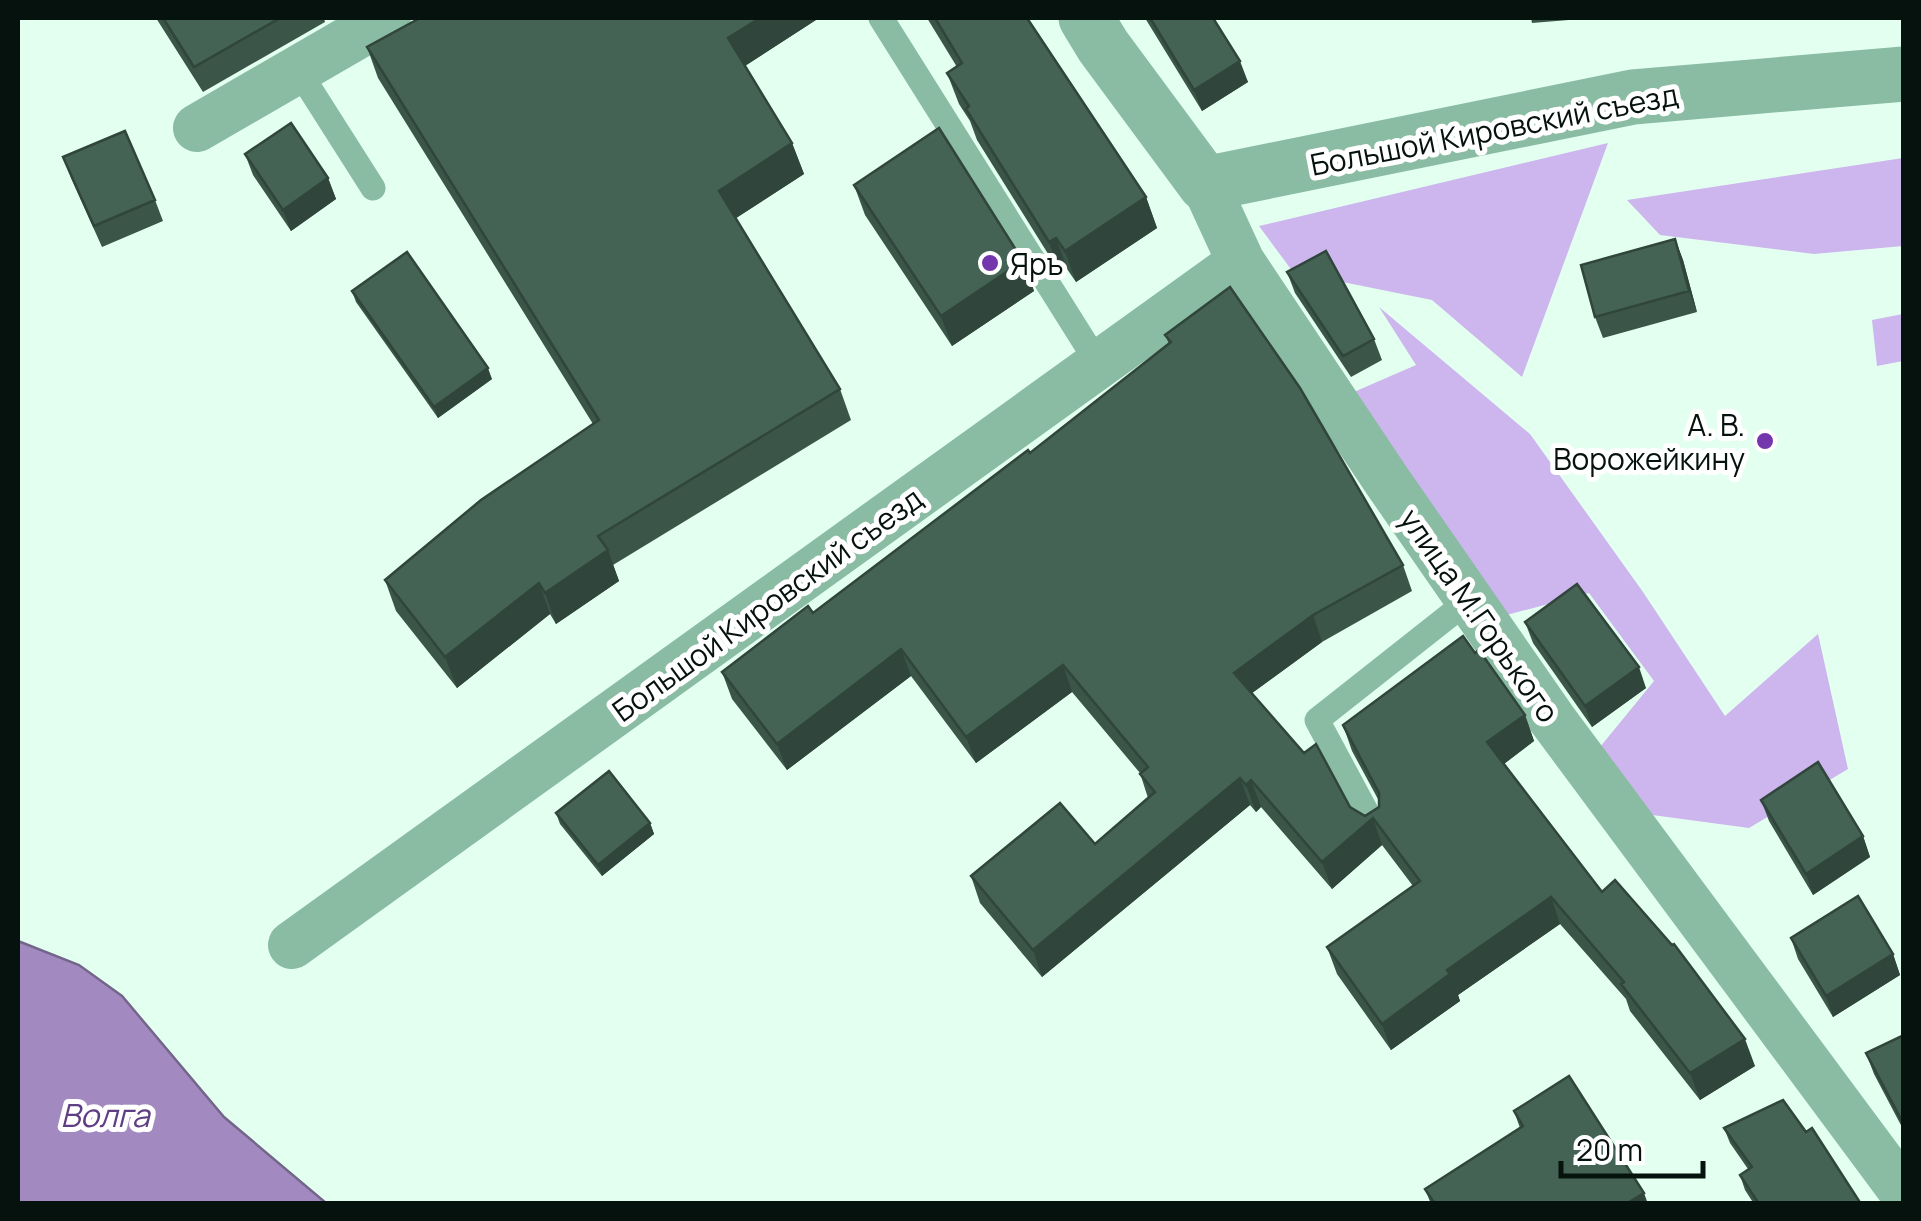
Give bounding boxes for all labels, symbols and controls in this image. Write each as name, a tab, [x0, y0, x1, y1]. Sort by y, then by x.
street label: Большой Кировский съезд	[1307, 73, 1681, 185]
place label: Яръ	[1010, 243, 1063, 284]
marker: Яръ	[979, 252, 1001, 274]
place label: А. В. Ворожейкину	[1553, 404, 1745, 479]
marker: А. В. Ворожейкину	[1754, 430, 1776, 452]
street label: Большой Кировский съезд	[604, 478, 930, 730]
street label: улица М.Горького	[1391, 500, 1569, 730]
water label: Волга	[61, 1093, 152, 1137]
scale bar	[1561, 1116, 1704, 1178]
text: 20 m	[1576, 1129, 1643, 1170]

